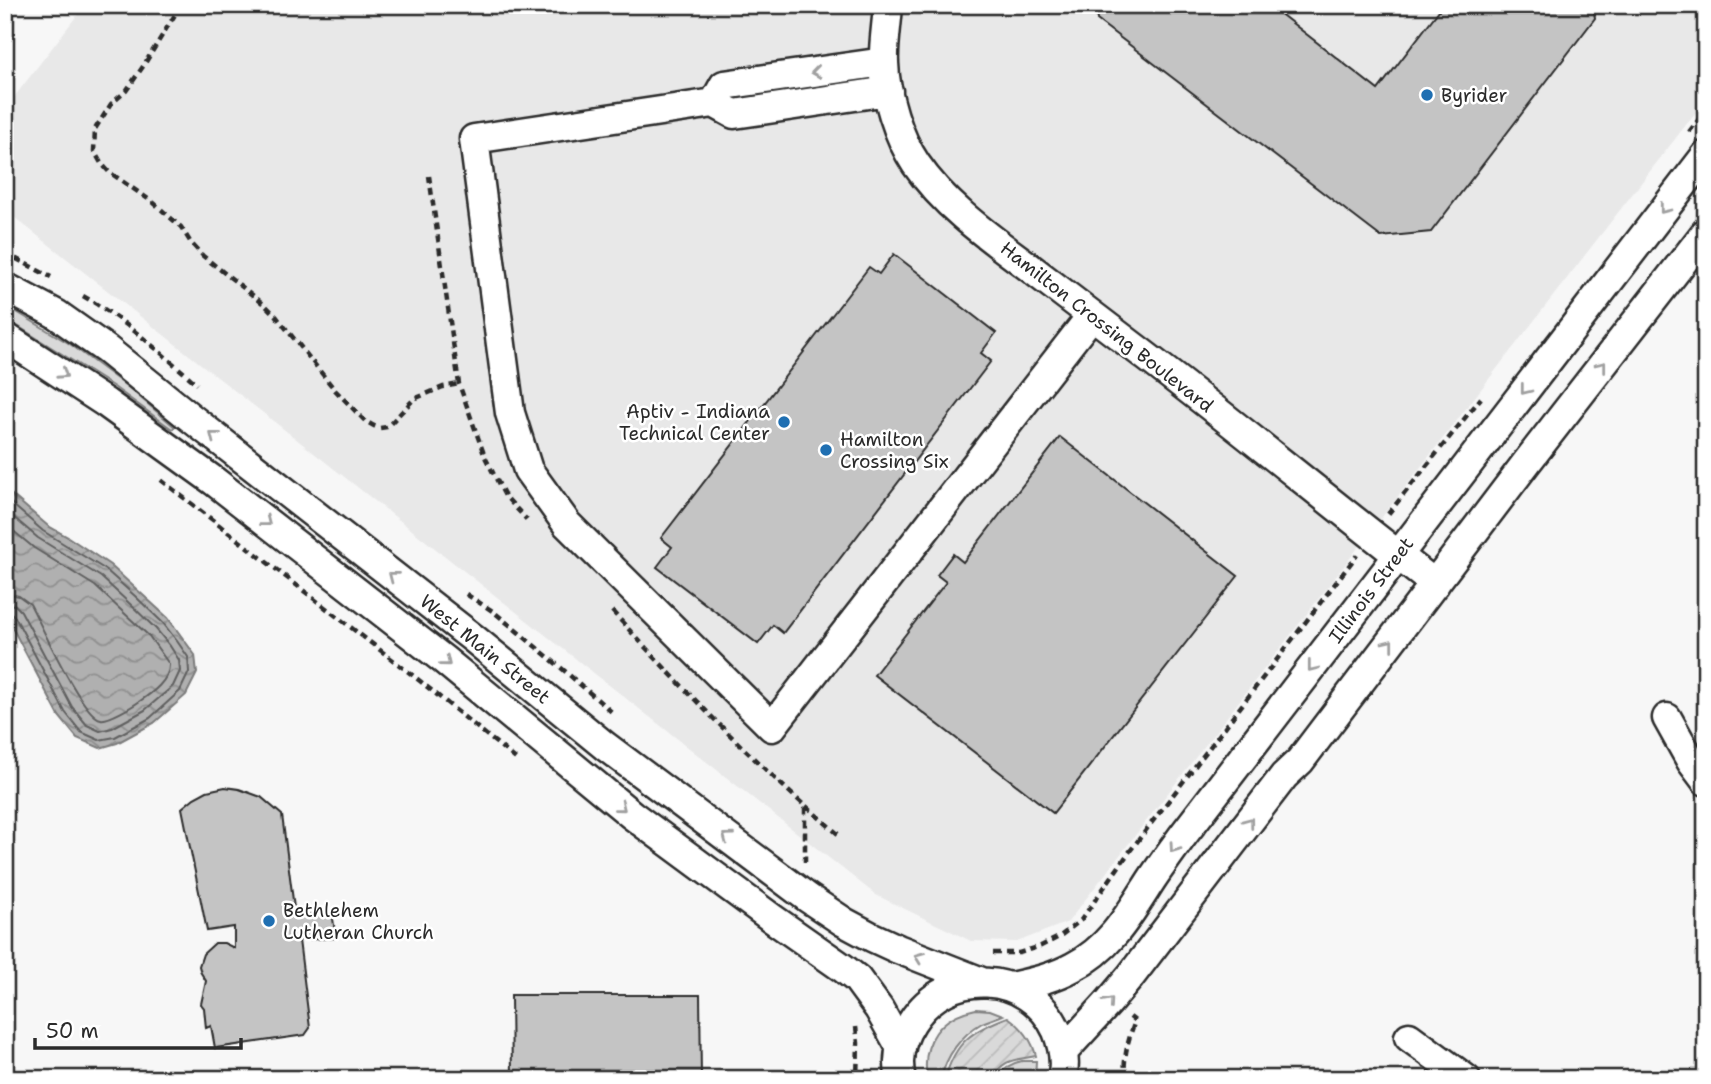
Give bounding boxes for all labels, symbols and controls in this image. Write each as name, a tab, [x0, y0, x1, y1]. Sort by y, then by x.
one-way arrow	[810, 64, 822, 79]
place label: Byrider	[1441, 83, 1508, 108]
marker: Byrider	[1419, 87, 1435, 103]
one-way arrow	[1660, 202, 1673, 214]
street label: Hamilton Crossing Boulevard	[995, 236, 1219, 418]
one-way arrow	[1593, 361, 1606, 374]
one-way arrow	[55, 365, 68, 378]
one-way arrow	[1521, 382, 1534, 394]
place label: Aptiv - Indiana Technical Center	[619, 399, 770, 446]
marker: Aptiv - Indiana Technical Center	[776, 414, 792, 430]
place label: Hamilton Crossing Six	[840, 427, 949, 474]
one-way arrow	[209, 432, 222, 444]
marker: Hamilton Crossing Six	[818, 442, 834, 458]
one-way arrow	[259, 513, 271, 526]
street label: Illinois Street	[1323, 532, 1419, 648]
one-way arrow	[388, 572, 401, 585]
street label: West Main Street	[415, 589, 555, 709]
one-way arrow	[1380, 639, 1393, 651]
one-way arrow	[437, 654, 450, 666]
one-way arrow	[1308, 659, 1321, 672]
one-way arrow	[614, 798, 626, 811]
one-way arrow	[1240, 818, 1253, 830]
one-way arrow	[722, 832, 734, 845]
one-way arrow	[1170, 840, 1182, 853]
place label: Bethlehem Lutheran Church	[283, 898, 434, 945]
marker: Bethlehem Lutheran Church	[261, 913, 277, 929]
one-way arrow	[913, 951, 925, 965]
one-way arrow	[1101, 997, 1113, 1010]
scale bar	[35, 1007, 242, 1051]
text: 50 m	[46, 1017, 99, 1045]

